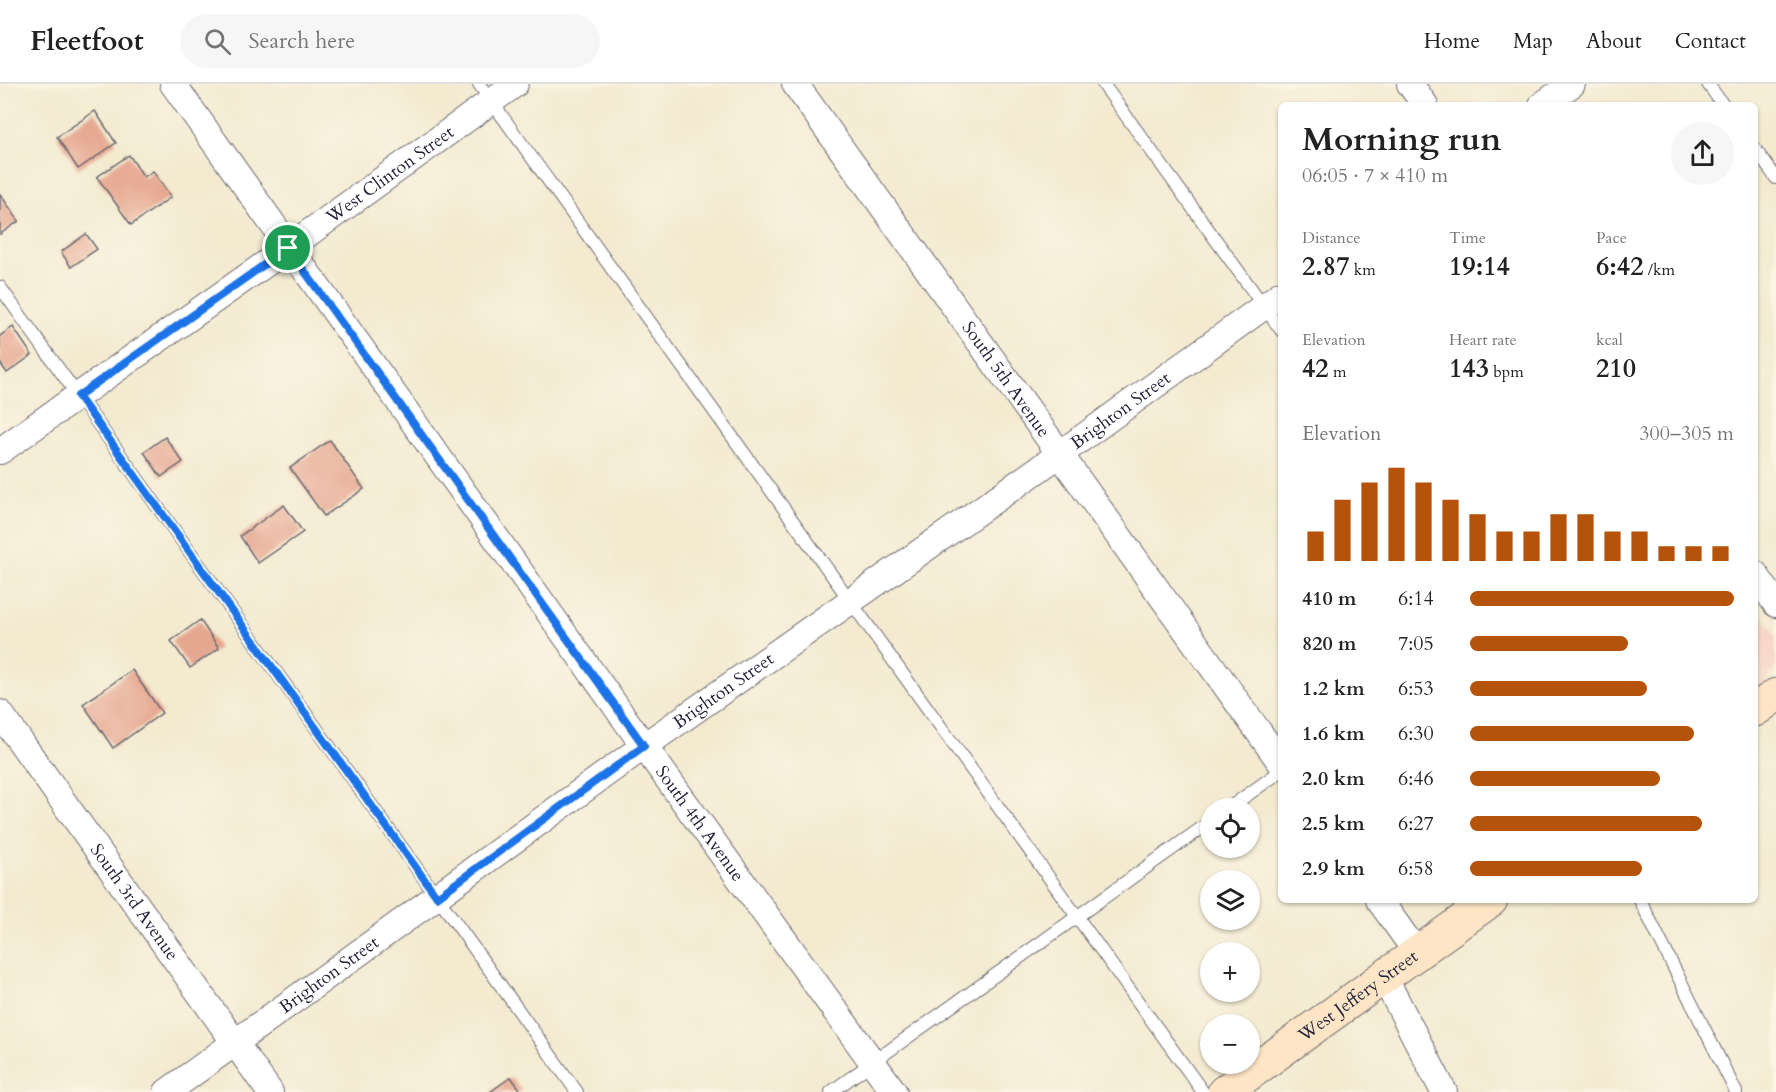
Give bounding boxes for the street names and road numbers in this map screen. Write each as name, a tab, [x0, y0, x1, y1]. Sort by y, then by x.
street label: West Clinton Street	[320, 120, 459, 230]
street label: South 5th Avenue	[956, 316, 1056, 442]
street label: Brighton Street	[1065, 366, 1176, 455]
street label: Brighton Street	[668, 646, 779, 734]
street label: South 4th Avenue	[650, 761, 750, 886]
street label: South 3rd Avenue	[84, 839, 185, 965]
street label: Brighton Street	[274, 930, 384, 1019]
street label: West Jeffery Street	[1292, 944, 1423, 1048]

